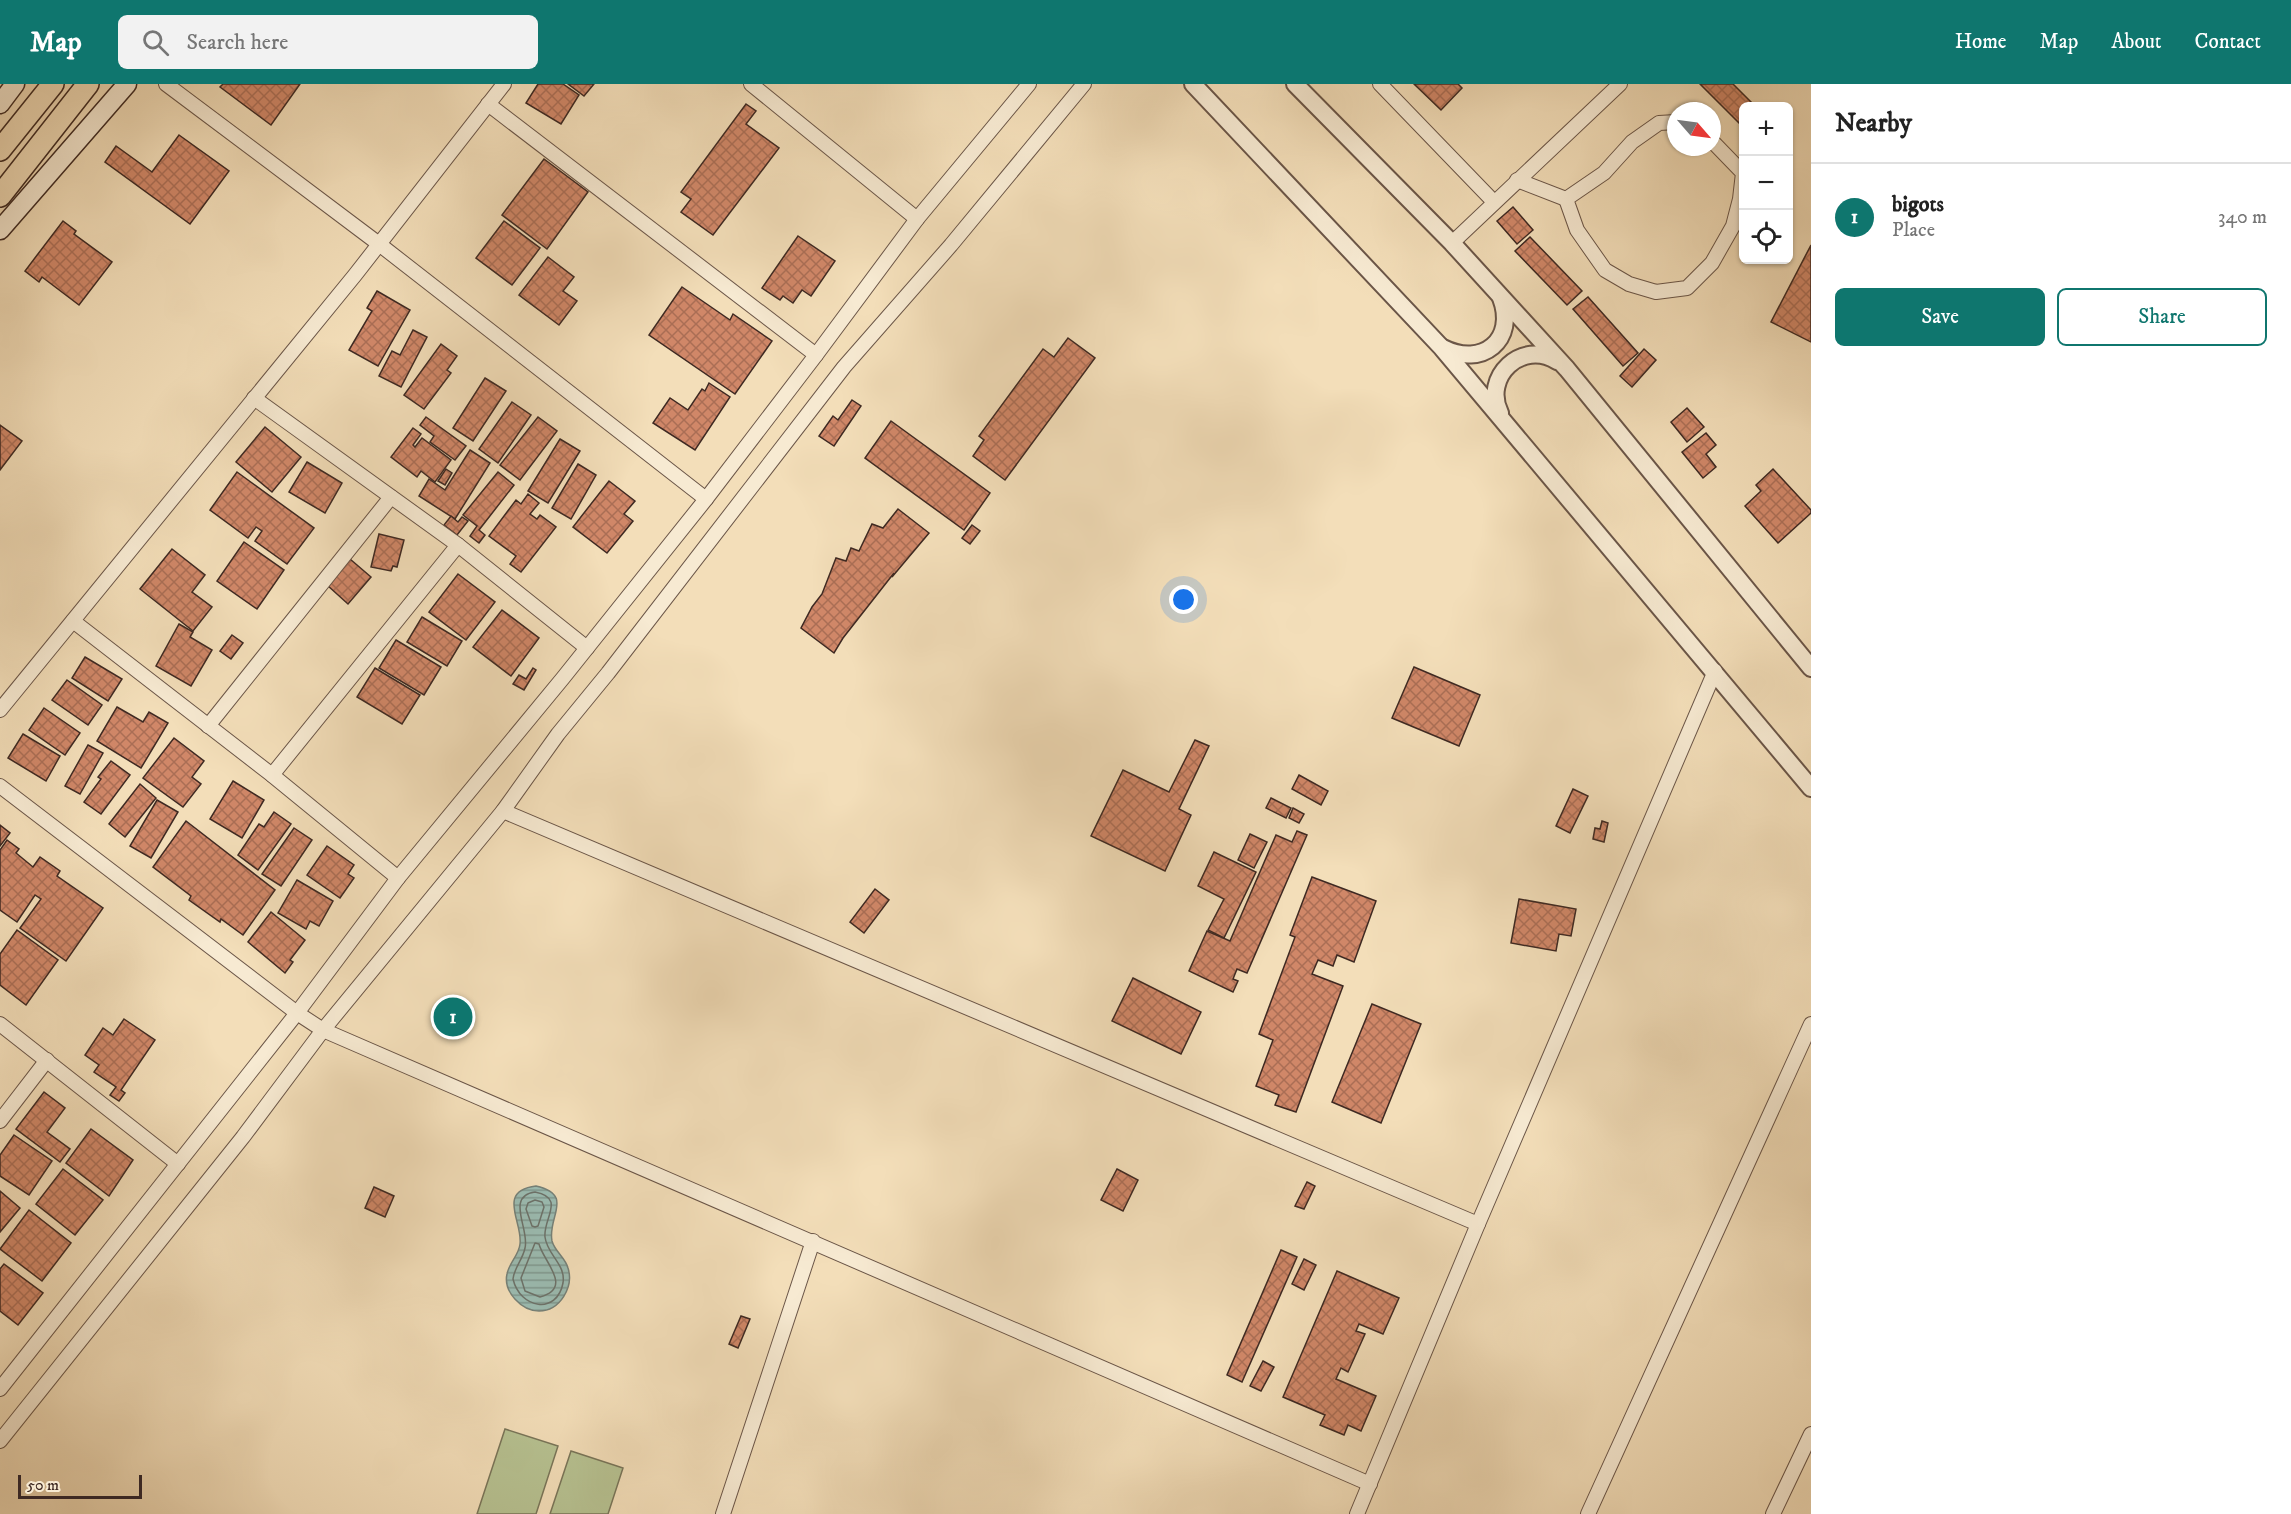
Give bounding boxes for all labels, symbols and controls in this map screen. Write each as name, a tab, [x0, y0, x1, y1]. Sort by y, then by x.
search box	[118, 15, 538, 69]
text: Map	[30, 25, 82, 60]
icon: search	[139, 26, 172, 59]
text: Search here	[187, 29, 288, 56]
text: Home	[1955, 29, 2007, 55]
text: Map	[2040, 29, 2078, 55]
text: About	[2111, 29, 2162, 55]
text: Contact	[2195, 29, 2261, 55]
north arrow	[1667, 102, 1721, 156]
map controls	[1739, 102, 1793, 264]
button: +	[1739, 102, 1793, 156]
text: Nearby	[1835, 107, 1912, 140]
button: −	[1739, 156, 1793, 210]
text: bigots	[1892, 191, 1944, 218]
text: 1	[1851, 205, 1858, 230]
text: 340 m	[2218, 205, 2267, 230]
button: locate	[1739, 210, 1793, 264]
text: Place	[1892, 218, 1935, 243]
button: Save	[1835, 288, 2045, 346]
button: Share	[2057, 288, 2267, 346]
your location	[1169, 585, 1198, 614]
pin: 1	[434, 994, 472, 1040]
scale bar	[18, 1472, 142, 1500]
text: 50 m	[27, 1475, 59, 1495]

